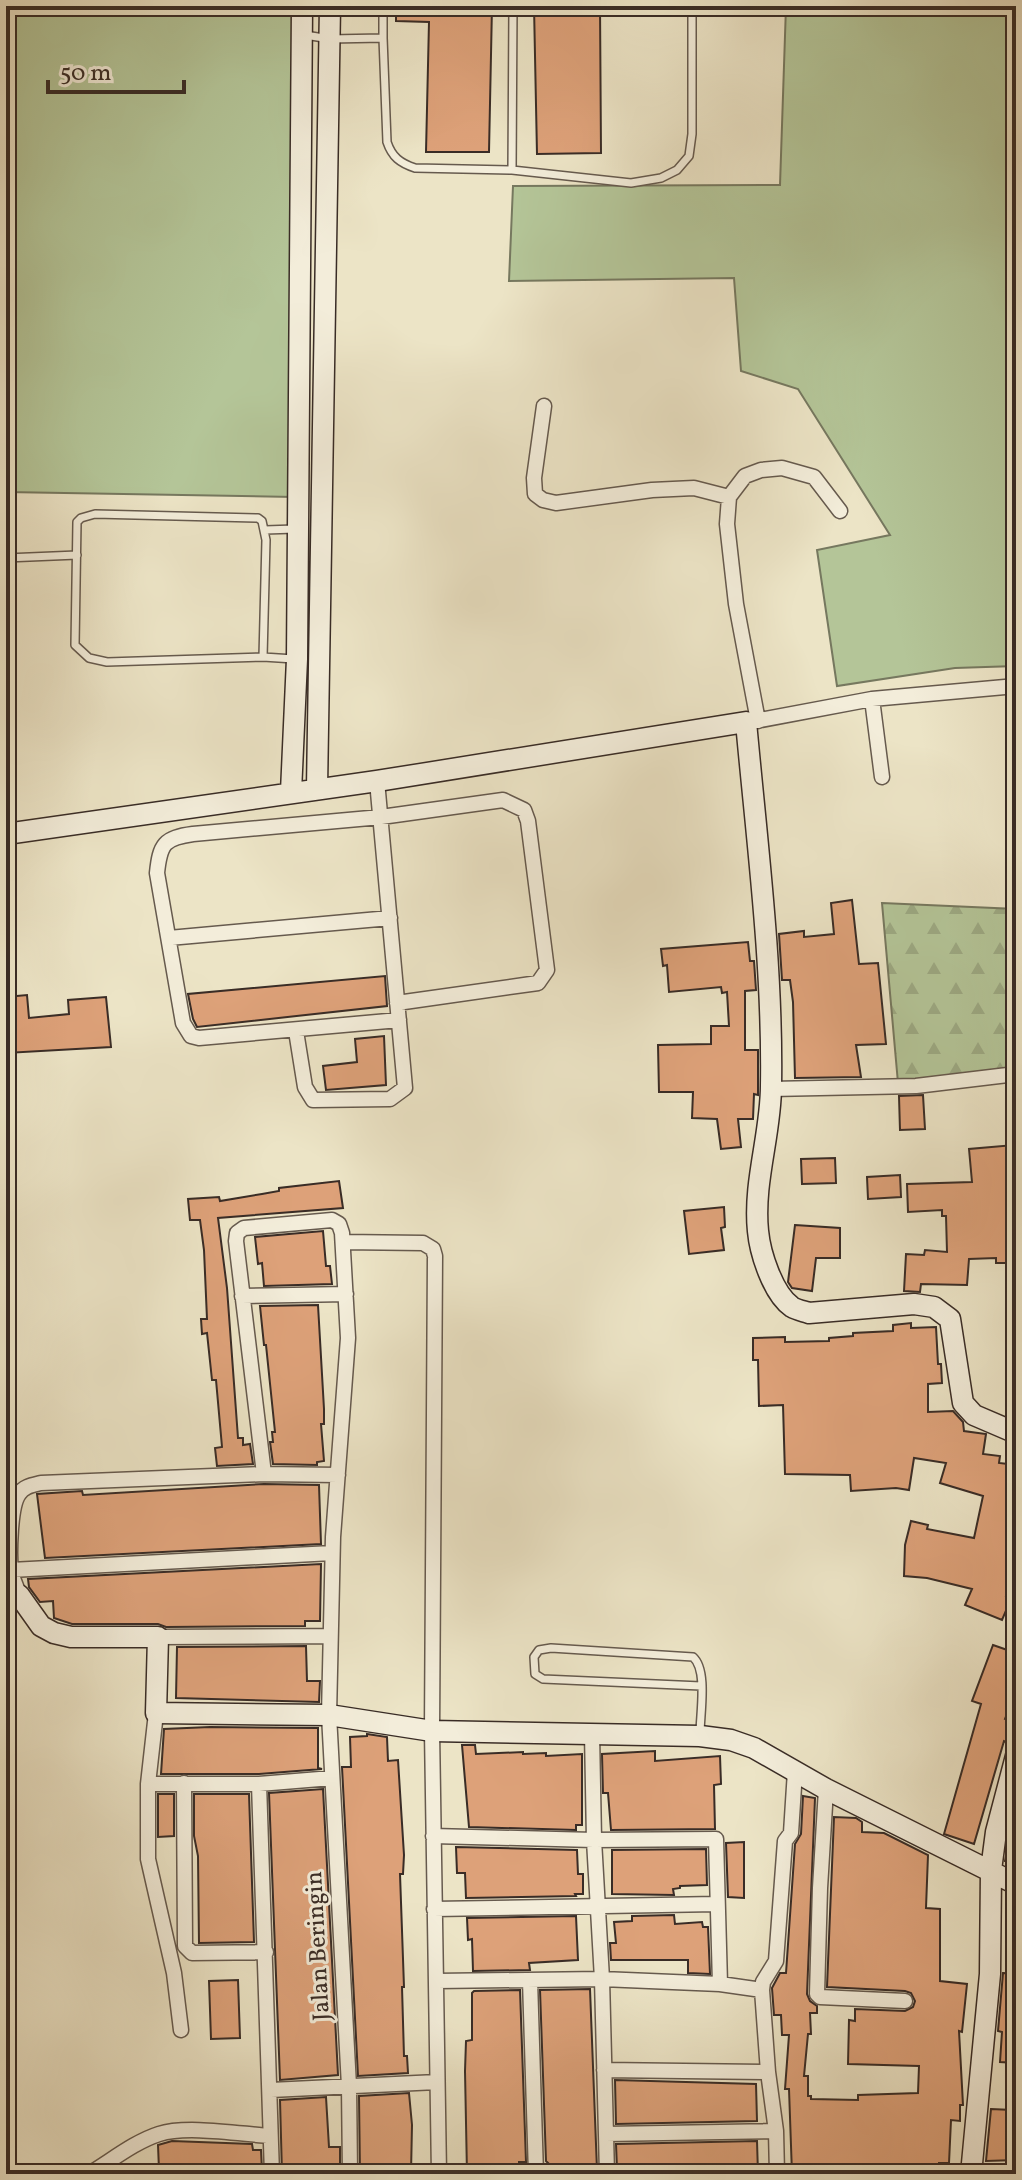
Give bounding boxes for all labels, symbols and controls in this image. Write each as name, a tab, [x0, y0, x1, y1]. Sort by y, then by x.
scale bar	[48, 44, 184, 94]
text: 50 m	[60, 57, 112, 91]
street label: Jalan Beringin	[298, 1870, 340, 2022]

